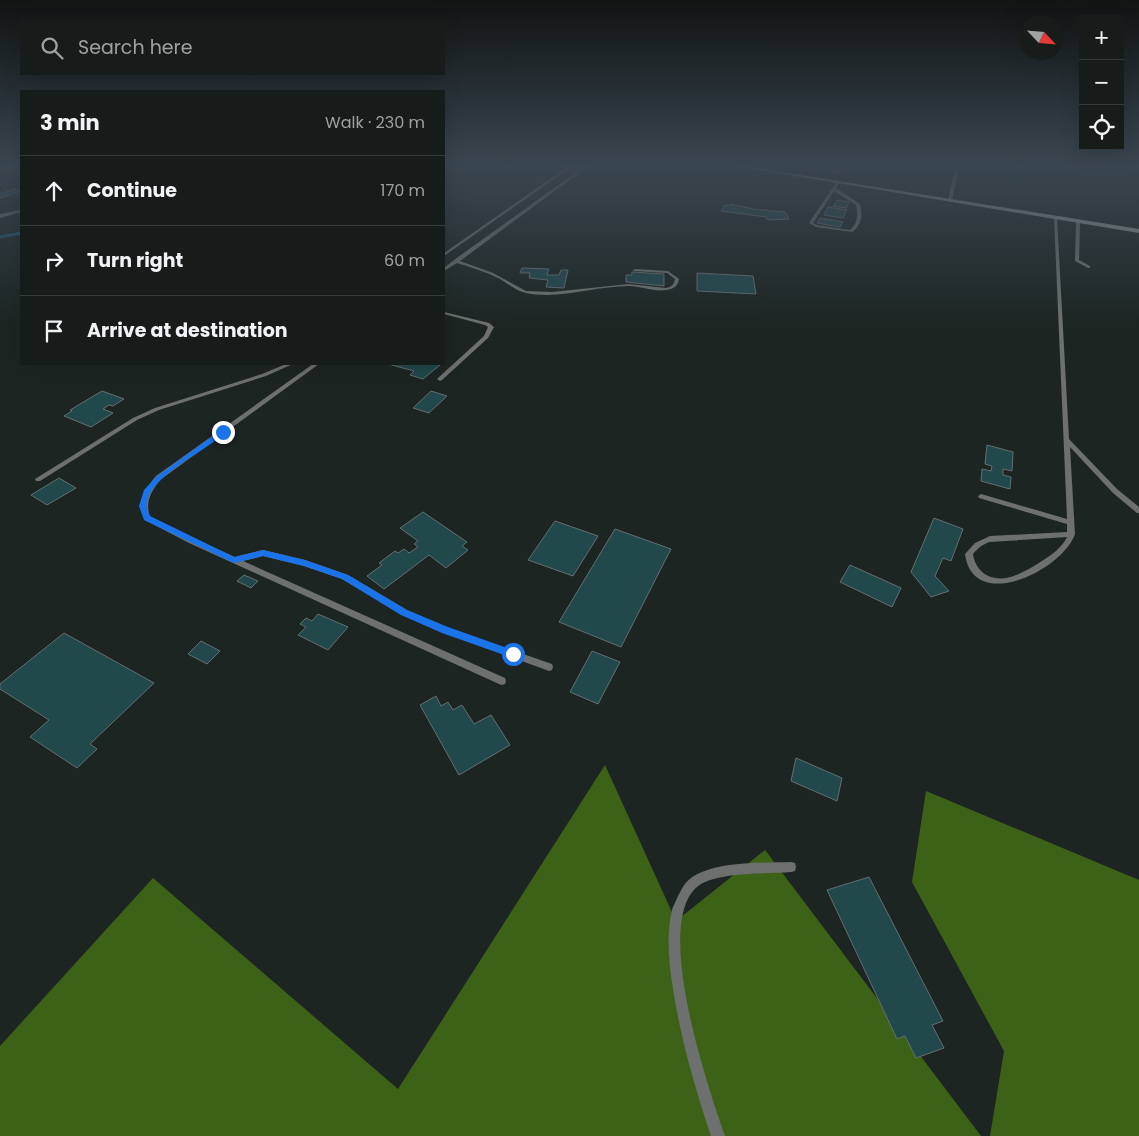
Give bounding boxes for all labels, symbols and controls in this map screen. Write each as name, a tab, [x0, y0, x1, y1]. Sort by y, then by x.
north arrow	[1019, 15, 1064, 60]
map controls	[1079, 15, 1124, 150]
button: +	[1079, 15, 1124, 60]
search box	[20, 20, 445, 75]
icon: search	[38, 34, 66, 62]
text: Search here	[78, 34, 192, 61]
button: −	[1079, 60, 1124, 105]
button: locate	[1079, 105, 1124, 150]
text: 3 min	[40, 108, 100, 137]
text: Walk · 230 m	[325, 111, 425, 134]
icon: ahead	[40, 177, 68, 205]
text: Continue	[87, 177, 177, 204]
text: 170 m	[380, 179, 425, 202]
icon: right	[40, 247, 68, 275]
text: Turn right	[87, 247, 183, 274]
text: 60 m	[384, 249, 425, 272]
icon: arrive	[40, 317, 68, 345]
text: Arrive at destination	[87, 317, 288, 344]
route end	[212, 421, 235, 444]
route start	[502, 643, 525, 666]

